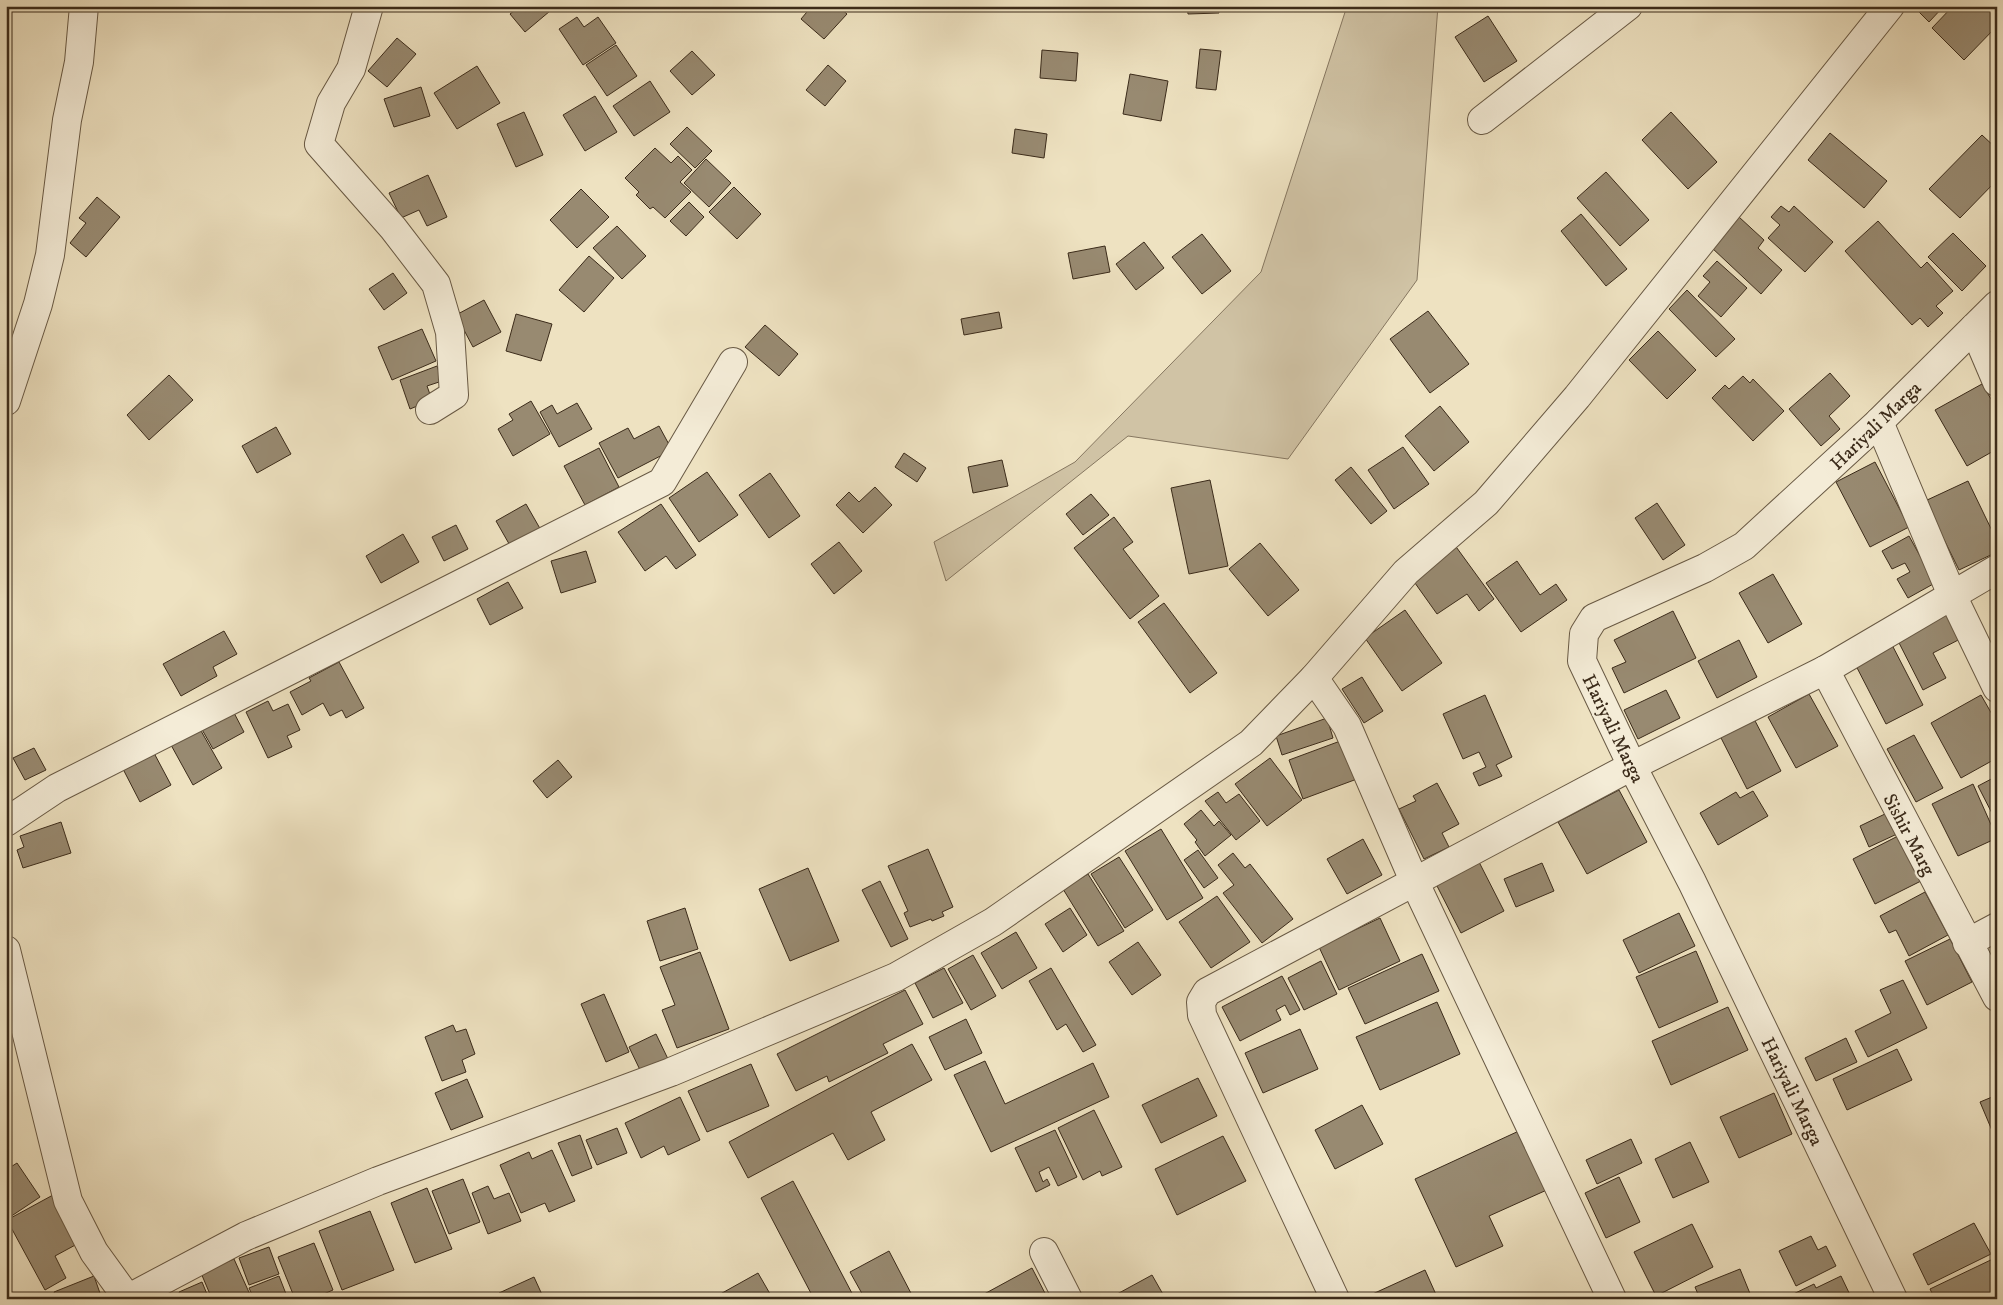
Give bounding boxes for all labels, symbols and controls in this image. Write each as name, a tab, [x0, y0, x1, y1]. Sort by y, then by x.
street label: Hariyali Marga	[1826, 377, 1926, 475]
street label: Hariyali Marga	[1577, 671, 1649, 787]
street label: Sishir Marg	[1878, 790, 1940, 880]
street label: Hariyali Marga	[1756, 1034, 1828, 1150]

